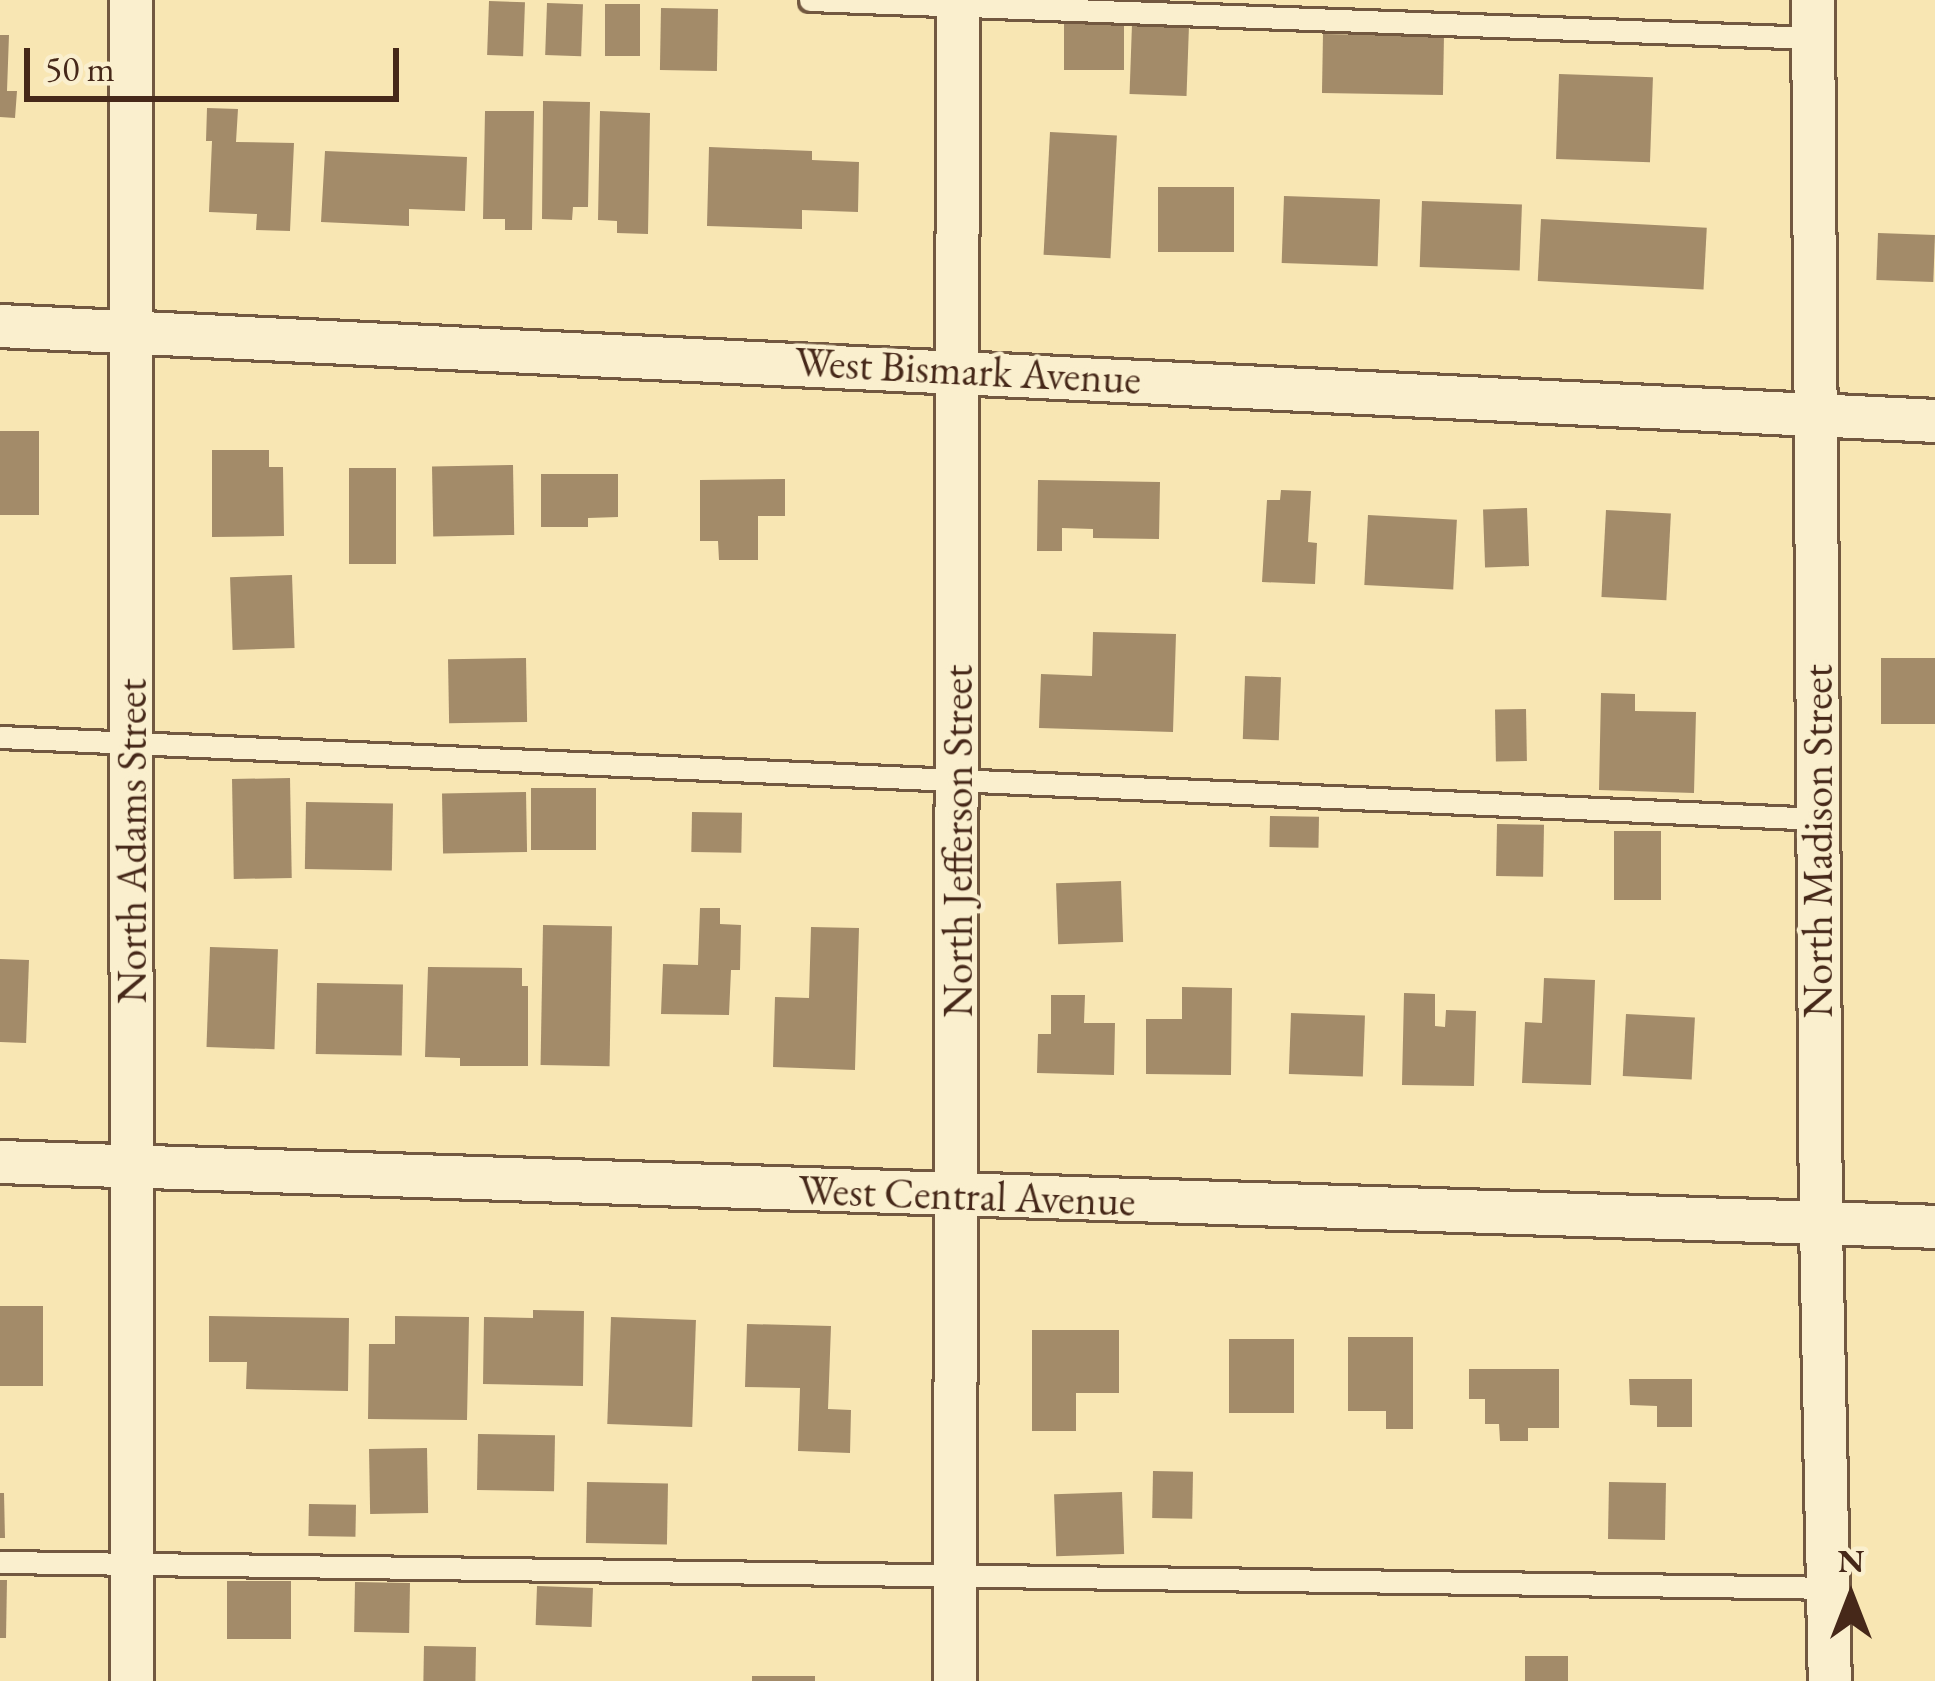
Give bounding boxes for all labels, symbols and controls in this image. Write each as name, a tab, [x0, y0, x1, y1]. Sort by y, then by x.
scale bar	[30, 24, 405, 98]
text: 50 m	[45, 45, 115, 92]
street label: West Bismark Avenue	[794, 337, 1142, 405]
street label: North Madison Street	[1793, 664, 1843, 1018]
street label: North Jefferson Street	[933, 665, 983, 1017]
street label: North Adams Street	[107, 678, 157, 1004]
street label: West Central Avenue	[798, 1165, 1136, 1227]
north arrow	[1791, 1537, 1911, 1657]
text: N	[1838, 1539, 1864, 1582]

